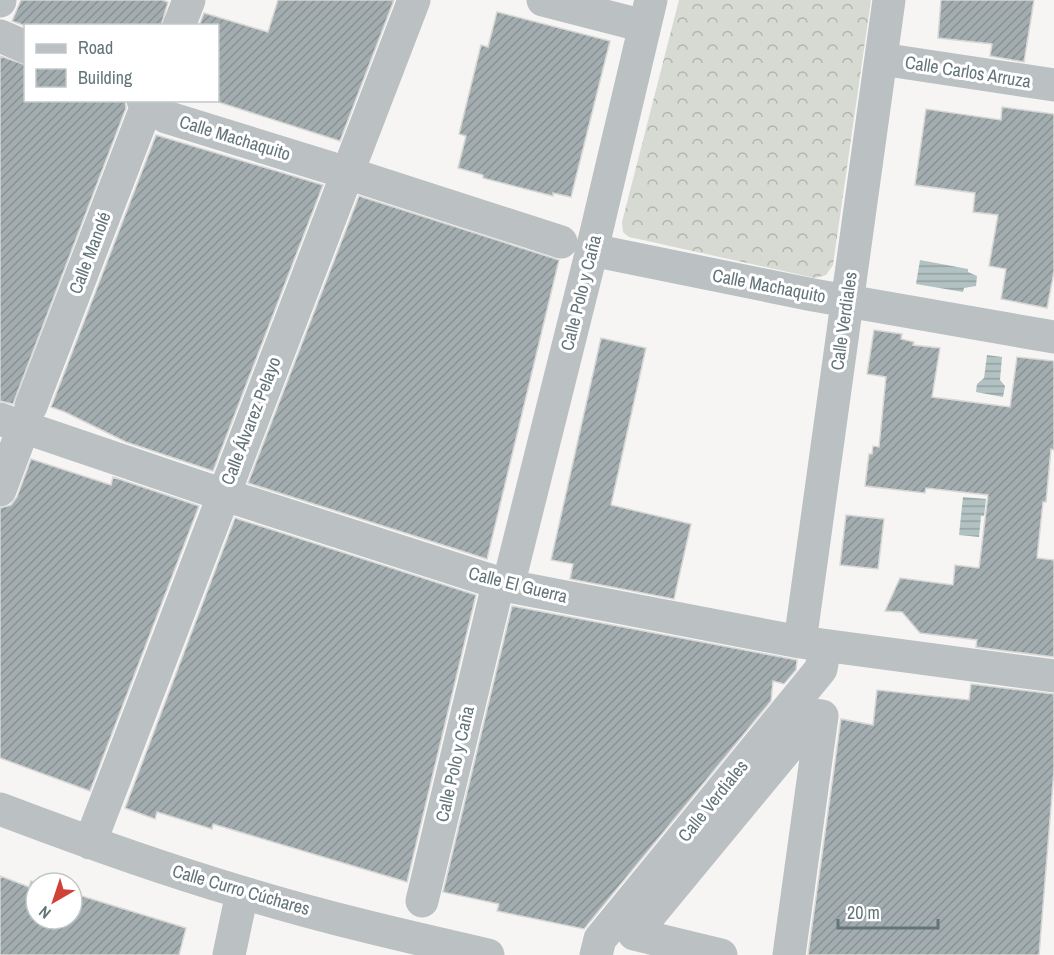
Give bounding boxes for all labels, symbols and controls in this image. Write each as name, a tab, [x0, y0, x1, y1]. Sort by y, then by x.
legend	[24, 24, 219, 102]
text: Road	[78, 35, 113, 60]
street label: Calle Carlos Arruza	[903, 49, 1033, 94]
text: Building	[78, 65, 133, 90]
street label: Calle Machaquito	[177, 109, 294, 166]
street label: Calle Manolé	[62, 208, 117, 298]
street label: Calle Polo y Caña	[554, 233, 607, 353]
street label: Calle Machaquito	[710, 262, 828, 309]
street label: Calle Verdiales	[824, 270, 863, 372]
street label: Calle Álvarez Pelayo	[215, 353, 286, 488]
street label: Calle El Guerra	[466, 560, 570, 609]
street label: Calle Polo y Caña	[429, 704, 480, 824]
street label: Calle Verdiales	[672, 754, 754, 847]
street label: Calle Curro Cúchares	[169, 858, 313, 921]
north arrow	[24, 871, 84, 931]
scale bar	[838, 892, 938, 930]
text: 20 m	[847, 900, 880, 925]
text: N	[34, 901, 55, 924]

